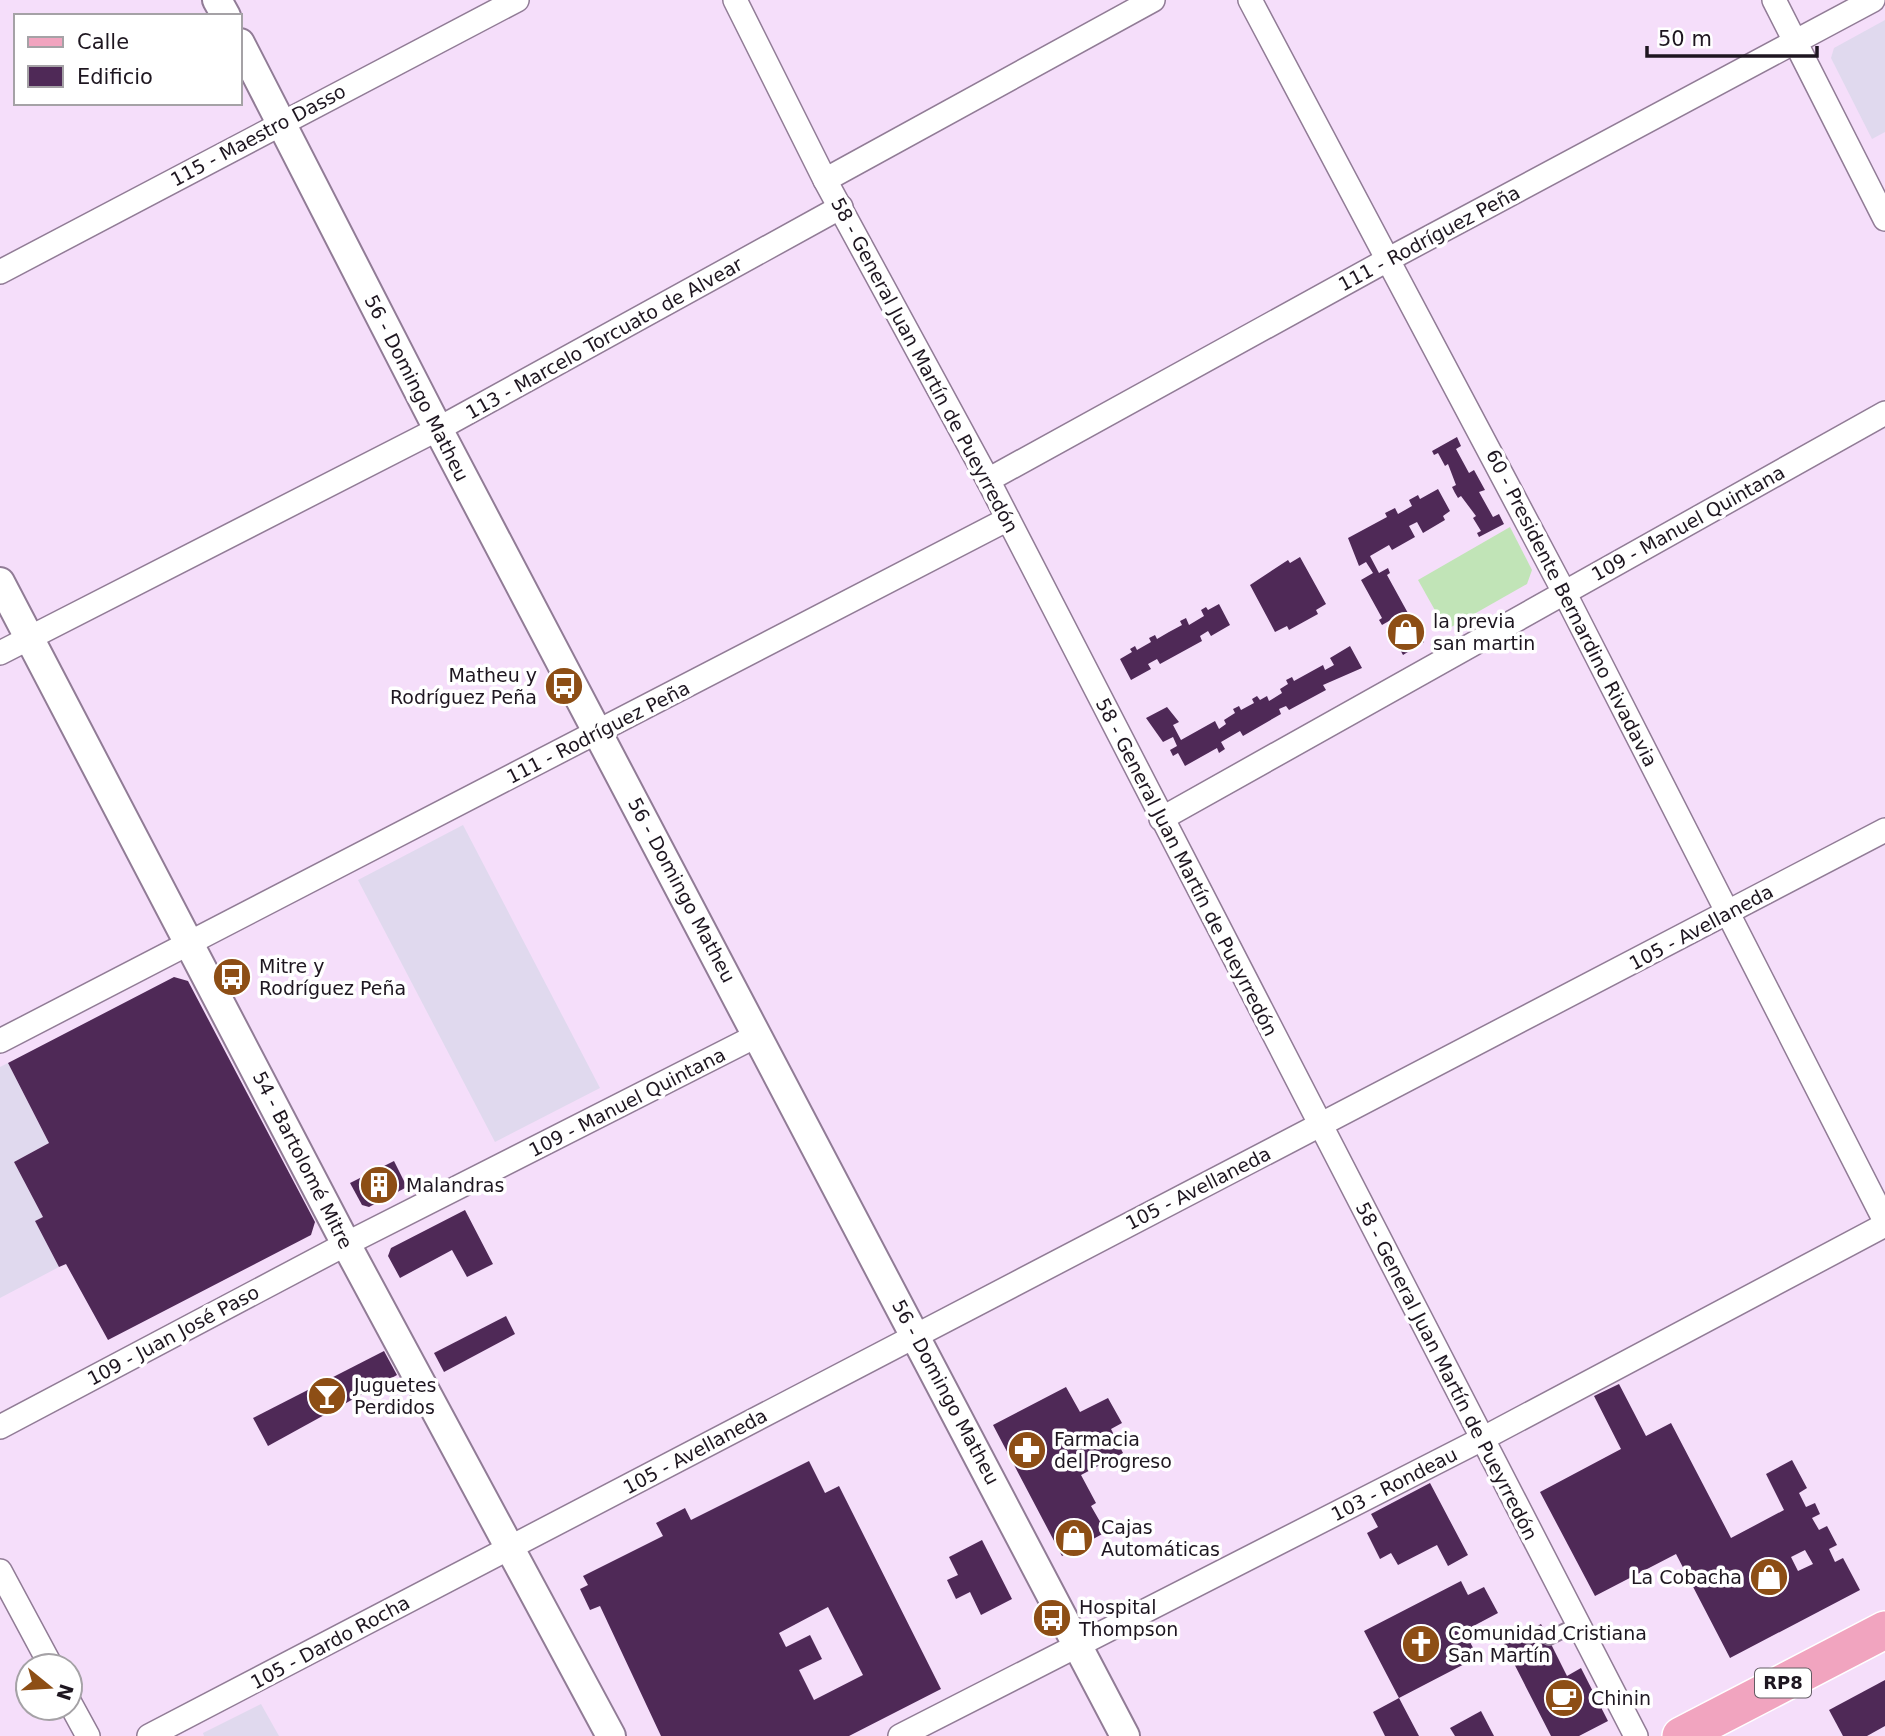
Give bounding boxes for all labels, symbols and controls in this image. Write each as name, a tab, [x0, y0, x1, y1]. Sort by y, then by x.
legend	[14, 14, 242, 105]
scale bar	[1647, 14, 1817, 58]
text: 50 m	[1658, 27, 1712, 51]
text: Calle	[77, 30, 129, 54]
text: Edificio	[77, 65, 153, 89]
street label: 115 - Maestro Dasso	[167, 80, 349, 190]
street label: 111 - Rodríguez Peña	[1335, 181, 1523, 295]
street label: 58 - General Juan Martín de Pueyrredón	[827, 194, 1023, 536]
street label: 113 - Marcelo Torcuato de Alvear	[462, 252, 746, 423]
street label: 56 - Domingo Matheu	[360, 291, 474, 485]
street label: 60 - Presidente Bernardino Rivadavia	[1482, 446, 1662, 770]
street label: 109 - Manuel Quintana	[1588, 461, 1788, 585]
place label: la previa san martin	[1433, 610, 1535, 654]
shop icon: la previa san martin	[1385, 611, 1427, 653]
place label: Matheu y Rodríguez Peña	[390, 664, 537, 708]
bus stop icon: Matheu y Rodríguez Peña	[543, 665, 585, 707]
street label: 111 - Rodríguez Peña	[503, 676, 693, 788]
street label: 58 - General Juan Martín de Pueyrredón	[1092, 694, 1282, 1040]
street label: 56 - Domingo Matheu	[624, 794, 740, 986]
street label: 105 - Avellaneda	[1625, 880, 1777, 974]
place label: Mitre y Rodríguez Peña	[259, 955, 406, 999]
bus stop icon: Mitre y Rodríguez Peña	[211, 956, 253, 998]
street label: 109 - Manuel Quintana	[525, 1043, 729, 1161]
street label: 54 - Bartolomé Mitre	[249, 1068, 357, 1252]
street label: 105 - Avellaneda	[1122, 1142, 1274, 1234]
building icon: Malandras	[358, 1164, 400, 1206]
place label: Malandras	[406, 1174, 504, 1196]
street label: 58 - General Juan Martín de Pueyrredón	[1352, 1198, 1542, 1544]
street label: 109 - Juan José Paso	[83, 1280, 263, 1390]
street label: 56 - Domingo Matheu	[888, 1296, 1004, 1488]
place label: Juguetes Perdidos	[353, 1374, 436, 1418]
bar icon: Juguetes Perdidos	[306, 1375, 348, 1417]
street label: 105 - Avellaneda	[619, 1404, 771, 1498]
place label: Farmacia del Progreso	[1054, 1428, 1172, 1472]
pharmacy icon: Farmacia del Progreso	[1006, 1429, 1048, 1471]
street label: 103 - Rondeau	[1327, 1443, 1461, 1525]
place label: Cajas Automáticas	[1101, 1516, 1220, 1560]
shop icon: Cajas Automáticas	[1053, 1517, 1095, 1559]
shop icon: La Cobacha	[1748, 1556, 1790, 1598]
place label: La Cobacha	[1631, 1566, 1742, 1588]
street label: 105 - Dardo Rocha	[247, 1591, 413, 1693]
place label: Hospital Thompson	[1078, 1596, 1178, 1640]
bus stop icon: Hospital Thompson	[1031, 1597, 1073, 1639]
place label: Comunidad Cristiana San Martín	[1448, 1622, 1647, 1666]
church icon: Comunidad Cristiana San Martín	[1400, 1623, 1442, 1665]
north arrow	[14, 1652, 84, 1722]
road number: RP8	[1755, 1668, 1811, 1698]
cafe icon: Chinin	[1543, 1677, 1585, 1719]
text: N	[52, 1681, 78, 1703]
place label: Chinin	[1591, 1687, 1651, 1709]

